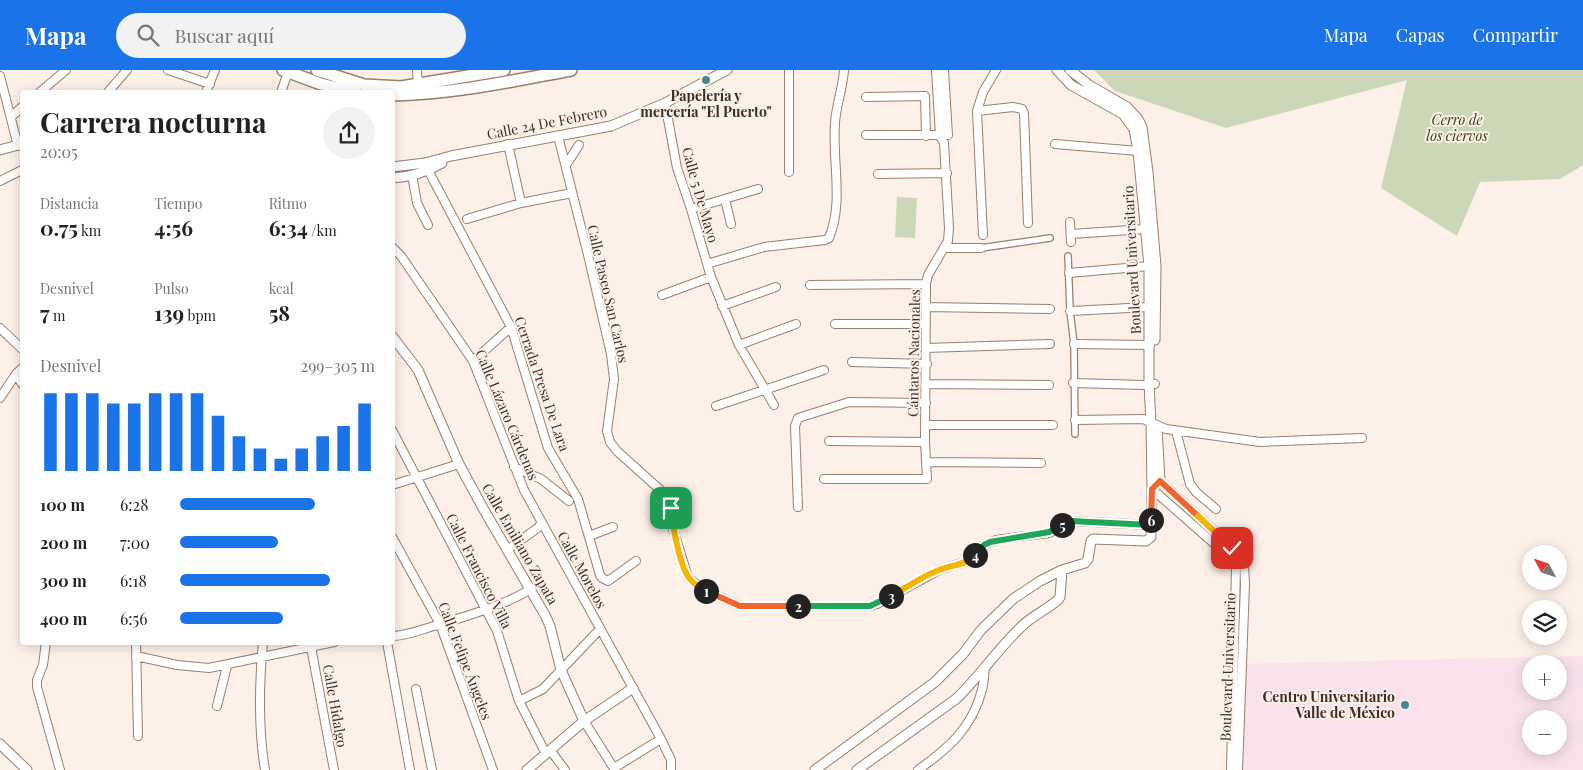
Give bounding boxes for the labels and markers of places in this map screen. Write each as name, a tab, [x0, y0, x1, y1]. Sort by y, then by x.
marker: Papelería y mercería "El Puerto"	[700, 74, 712, 86]
place label: Papelería y mercería "El Puerto"	[640, 86, 772, 121]
pin	[650, 487, 692, 529]
pin: 6	[1138, 508, 1164, 532]
pin: 5	[1050, 512, 1074, 538]
pin	[1211, 527, 1253, 569]
pin: 4	[962, 542, 988, 568]
pin: 1	[694, 578, 718, 604]
pin: 3	[878, 584, 904, 608]
pin: 2	[786, 594, 810, 618]
place label: Centro Universitario Valle de México	[1262, 687, 1395, 722]
marker: Centro Universitario Valle de México	[1399, 699, 1411, 711]

